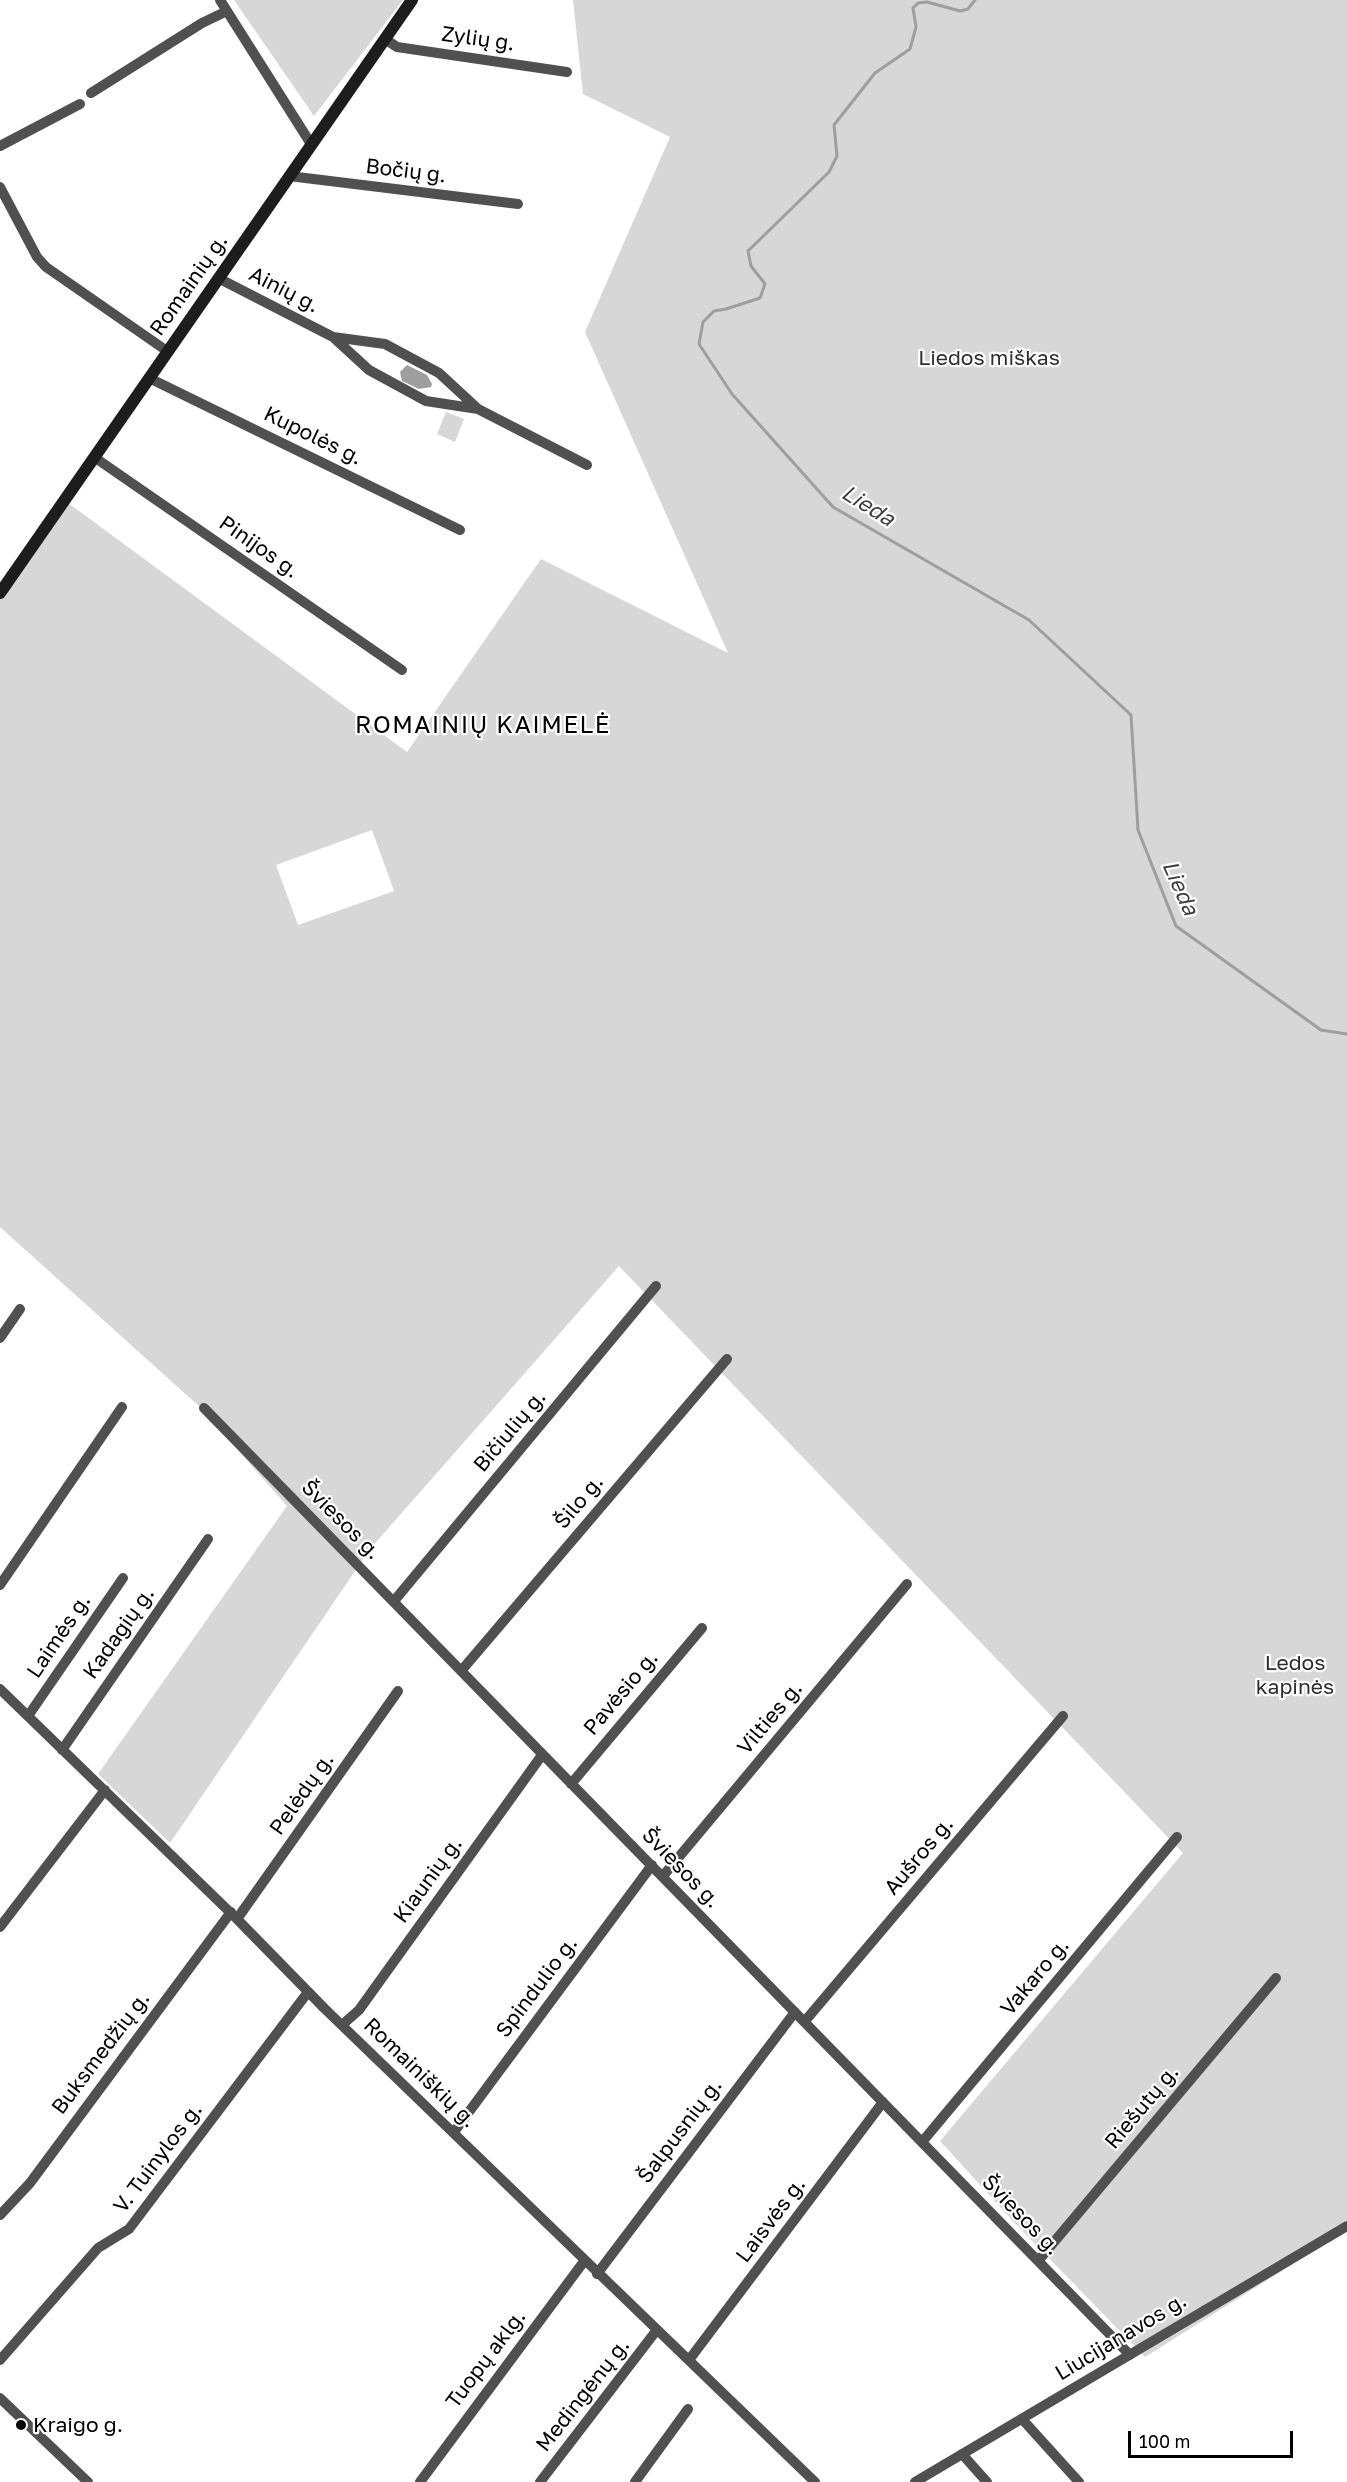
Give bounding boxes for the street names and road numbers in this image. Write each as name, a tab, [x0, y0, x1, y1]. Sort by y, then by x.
street label: Zylių g.	[440, 21, 516, 57]
street label: Bočių g.	[364, 154, 448, 188]
street label: Romainių g.	[145, 229, 233, 341]
street label: Ainių g.	[245, 262, 323, 318]
street label: Kupolės g.	[260, 401, 366, 471]
street label: Pinijos g.	[214, 510, 304, 584]
street label: Bičiulių g.	[469, 1385, 551, 1477]
street label: Šilo g.	[549, 1470, 609, 1534]
street label: Šviesos g.	[296, 1475, 386, 1565]
street label: Kadagių g.	[78, 1582, 160, 1684]
street label: Laimės g.	[22, 1589, 96, 1683]
street label: Pavėsio g.	[578, 1646, 664, 1740]
street label: Vilties g.	[732, 1676, 808, 1760]
street label: Pelėdų g.	[265, 1748, 339, 1840]
street label: Aušros g.	[879, 1812, 959, 1900]
street label: Šviesos g.	[636, 1823, 726, 1913]
street label: Kiaunių g.	[388, 1832, 468, 1928]
street label: Spindulio g.	[491, 1932, 583, 2042]
street label: Vakaro g.	[995, 1933, 1075, 2021]
street label: Buksmedžių g.	[47, 1987, 155, 2119]
street label: Romainiškių g.	[358, 2013, 482, 2133]
street label: Riešutų g.	[1100, 2060, 1184, 2154]
street label: Šalpusnių g.	[632, 2074, 728, 2188]
street label: V. Tuinylos g.	[108, 2098, 208, 2218]
street label: Šviesos g.	[976, 2170, 1066, 2260]
street label: Laisvės g.	[731, 2173, 811, 2267]
street label: Liucijanavos g.	[1051, 2288, 1191, 2386]
street label: Tuopų aklg.	[441, 2305, 531, 2413]
street label: Medingėnų g.	[531, 2333, 635, 2457]

